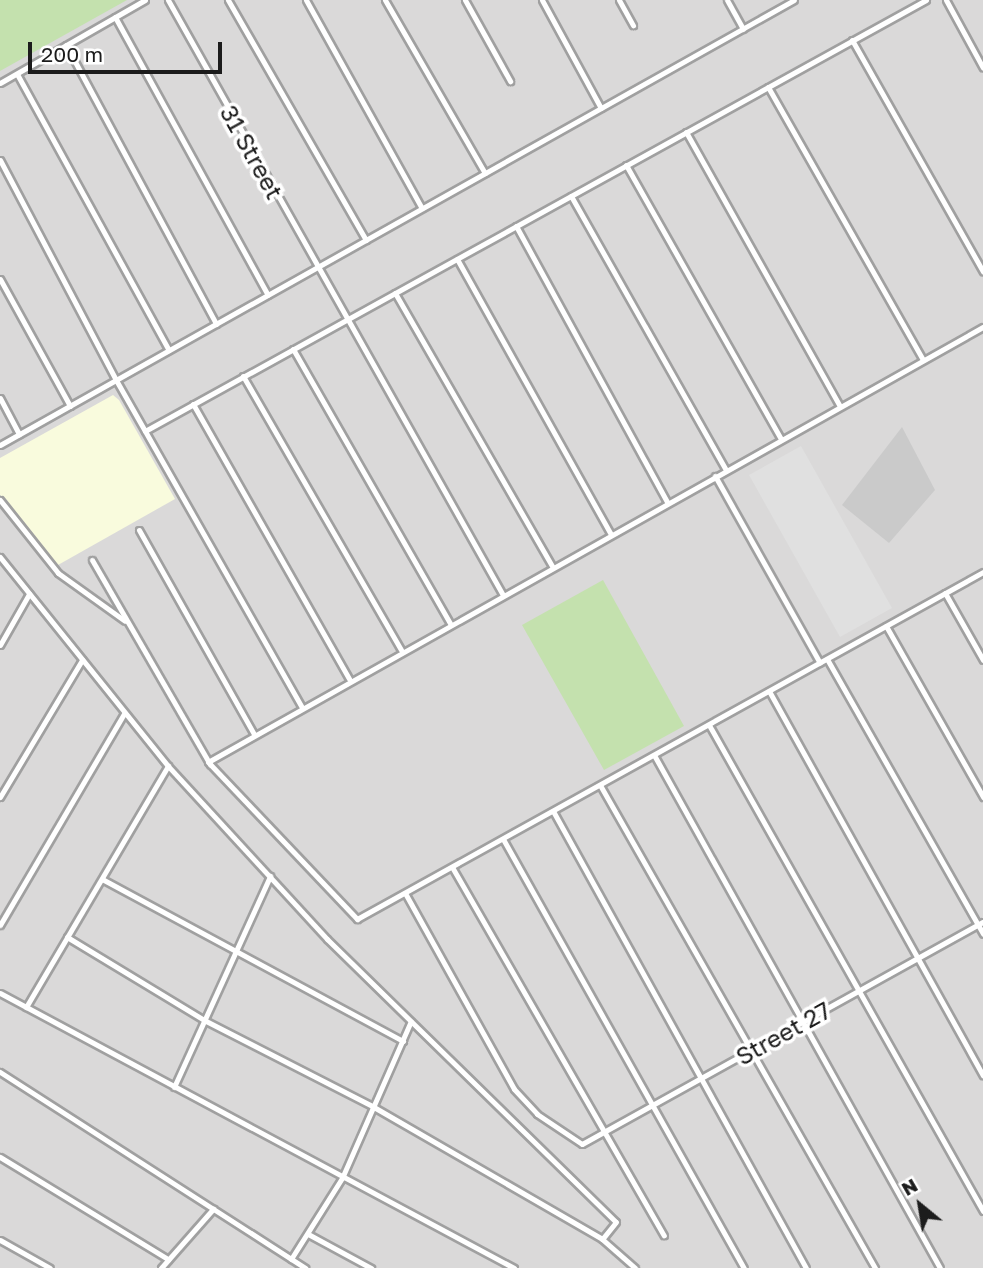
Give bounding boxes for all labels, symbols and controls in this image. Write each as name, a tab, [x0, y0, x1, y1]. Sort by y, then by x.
scale bar	[32, 28, 226, 72]
text: 200 m	[41, 41, 103, 67]
street label: 31 Street	[215, 100, 289, 204]
street label: Street 27	[731, 995, 835, 1071]
north arrow	[885, 1170, 955, 1240]
text: N	[897, 1173, 921, 1200]

